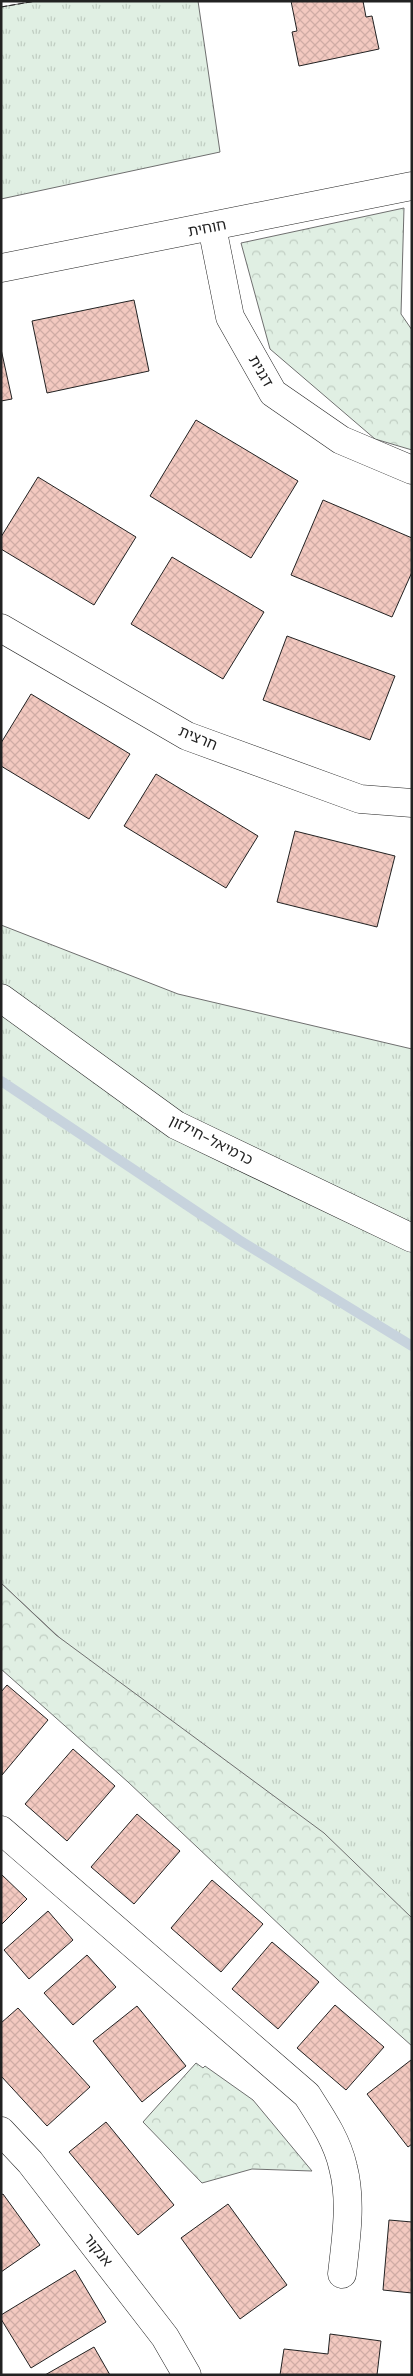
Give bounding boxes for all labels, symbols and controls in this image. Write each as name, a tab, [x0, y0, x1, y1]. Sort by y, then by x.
street label: חוחית	[186, 214, 228, 242]
street label: דגנית	[244, 351, 278, 391]
street label: חרצית	[176, 721, 220, 755]
street label: כרמיאל-חילזון	[166, 1110, 257, 1170]
street label: אנקור	[79, 2229, 117, 2271]

